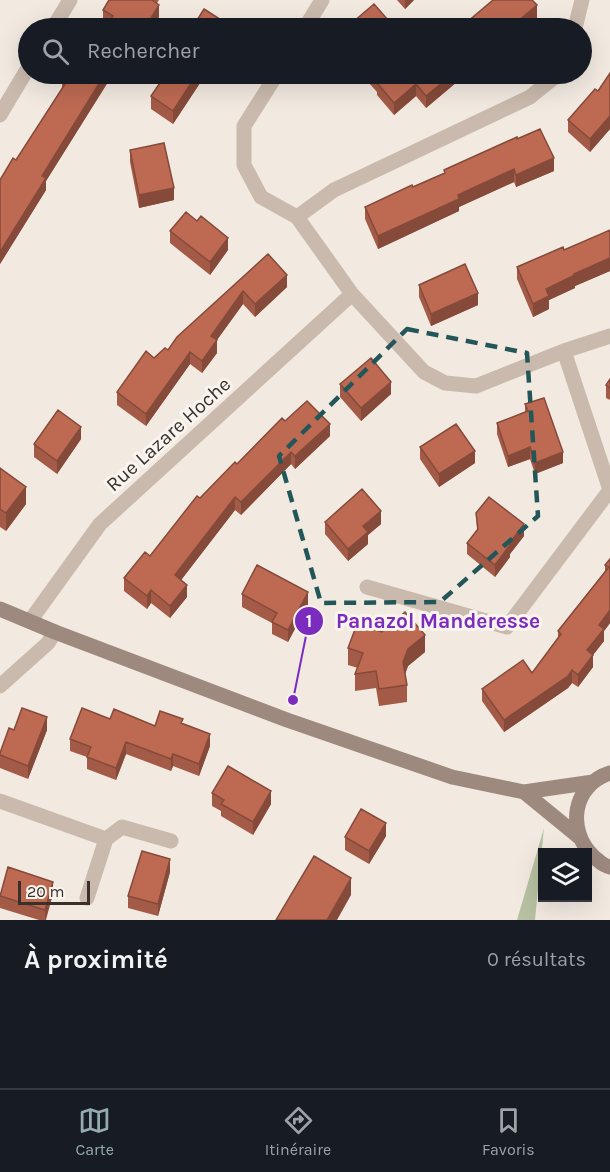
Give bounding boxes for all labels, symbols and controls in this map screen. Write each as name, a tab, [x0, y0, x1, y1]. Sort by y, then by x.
search box	[18, 18, 592, 84]
icon: search	[39, 35, 72, 68]
text: Rechercher	[87, 38, 200, 64]
street label: Rue Lazare Hoche	[101, 372, 235, 496]
callout: Panazol Manderesse	[294, 601, 552, 640]
text: Panazol Manderesse	[336, 609, 540, 633]
text: 1	[306, 610, 312, 632]
map controls	[538, 848, 592, 902]
button: layers	[538, 848, 592, 902]
scale bar	[18, 878, 90, 906]
text: 20 m	[27, 882, 65, 901]
text: À proximité	[24, 944, 168, 975]
text: 0 résultats	[487, 948, 586, 971]
tab: Carte	[75, 1104, 114, 1159]
tab: Itinéraire	[265, 1104, 331, 1159]
tab: Favoris	[482, 1104, 535, 1159]

